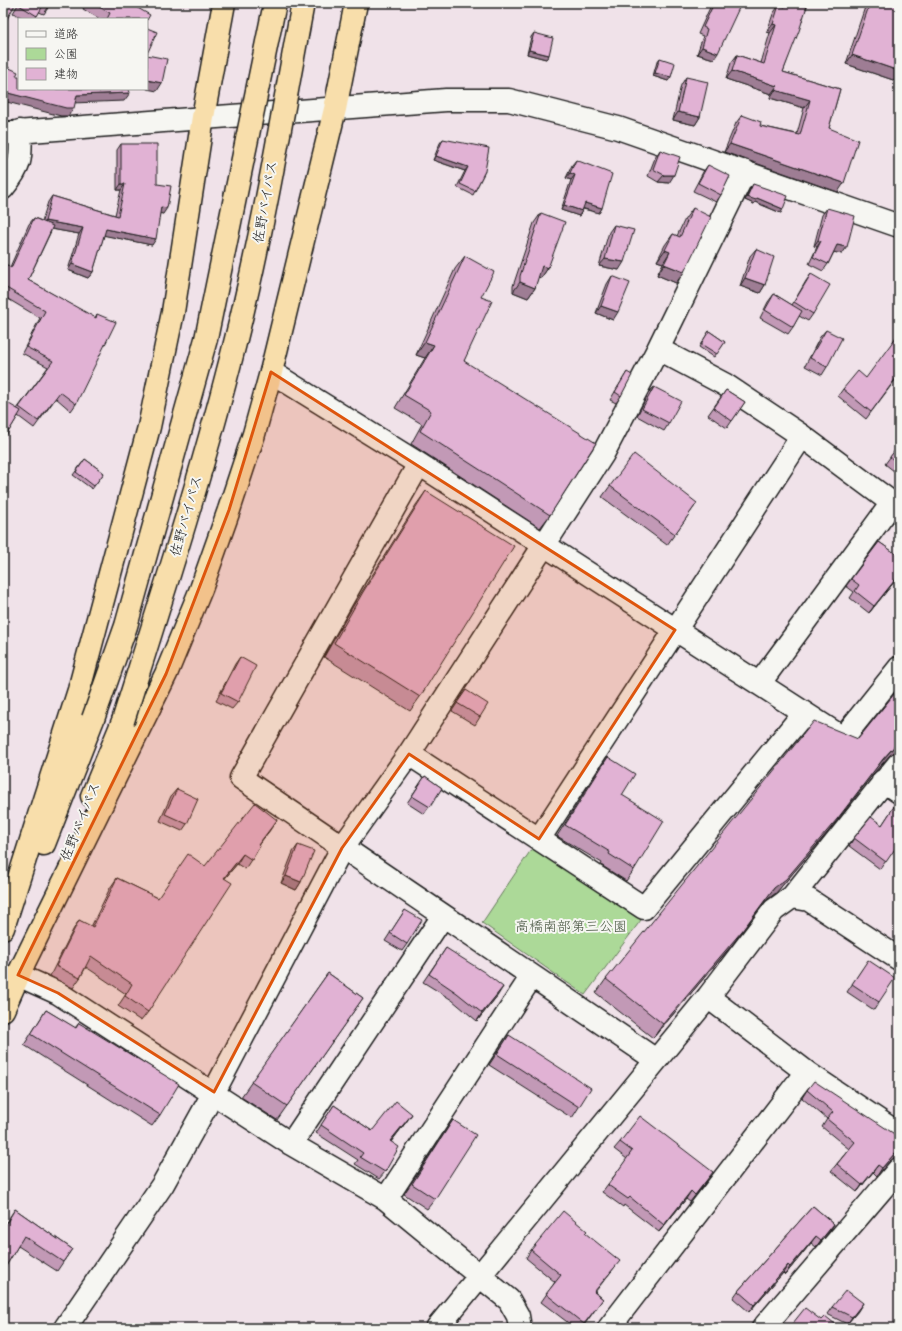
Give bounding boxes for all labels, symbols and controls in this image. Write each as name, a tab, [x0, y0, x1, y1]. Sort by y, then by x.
legend	[18, 18, 148, 90]
text: 道路	[54, 26, 78, 44]
text: 公園	[54, 46, 78, 64]
text: 建物	[54, 66, 78, 84]
street label: 佐野バイパス	[248, 159, 284, 245]
street label: 佐野バイパス	[165, 473, 209, 559]
street label: 佐野バイパス	[56, 779, 106, 865]
park label: 高橋南部第三公園	[515, 917, 627, 938]

